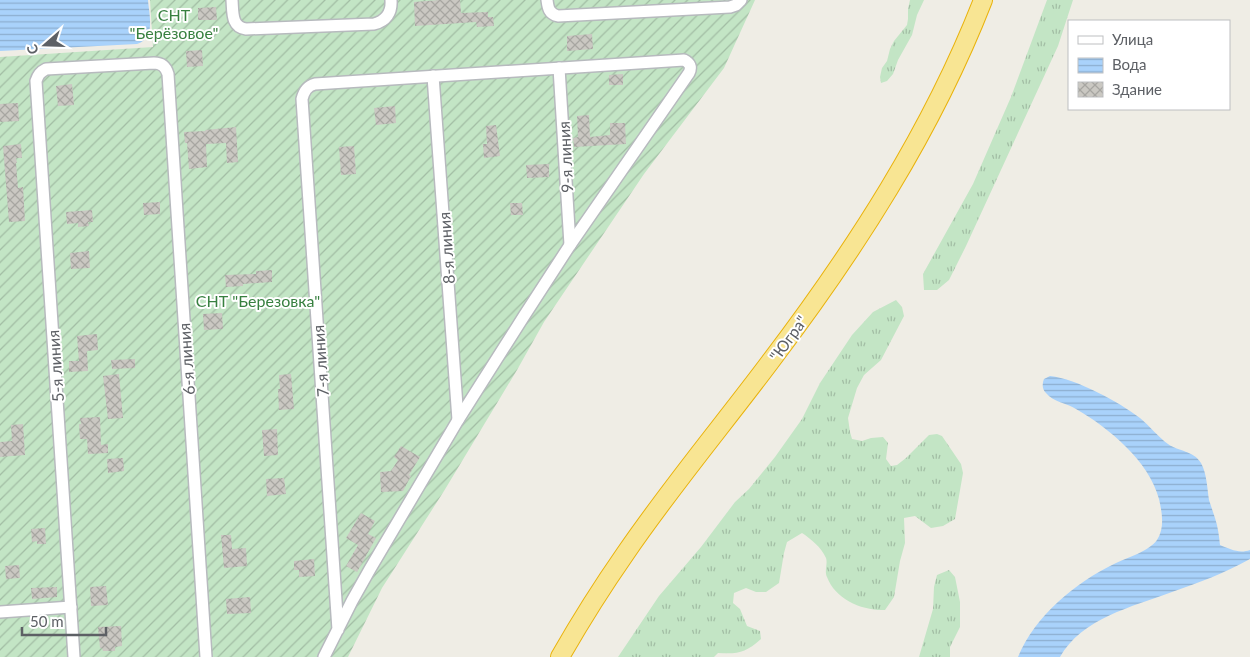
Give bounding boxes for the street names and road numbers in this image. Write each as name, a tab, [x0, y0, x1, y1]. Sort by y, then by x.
street label: 9-я линия	[554, 121, 576, 193]
street label: 8-я линия	[434, 211, 458, 285]
street label: "Югра"	[765, 311, 811, 365]
street label: 6-я линия	[174, 322, 198, 396]
street label: 7-я линия	[308, 324, 332, 398]
street label: 5-я линия	[43, 329, 67, 403]

